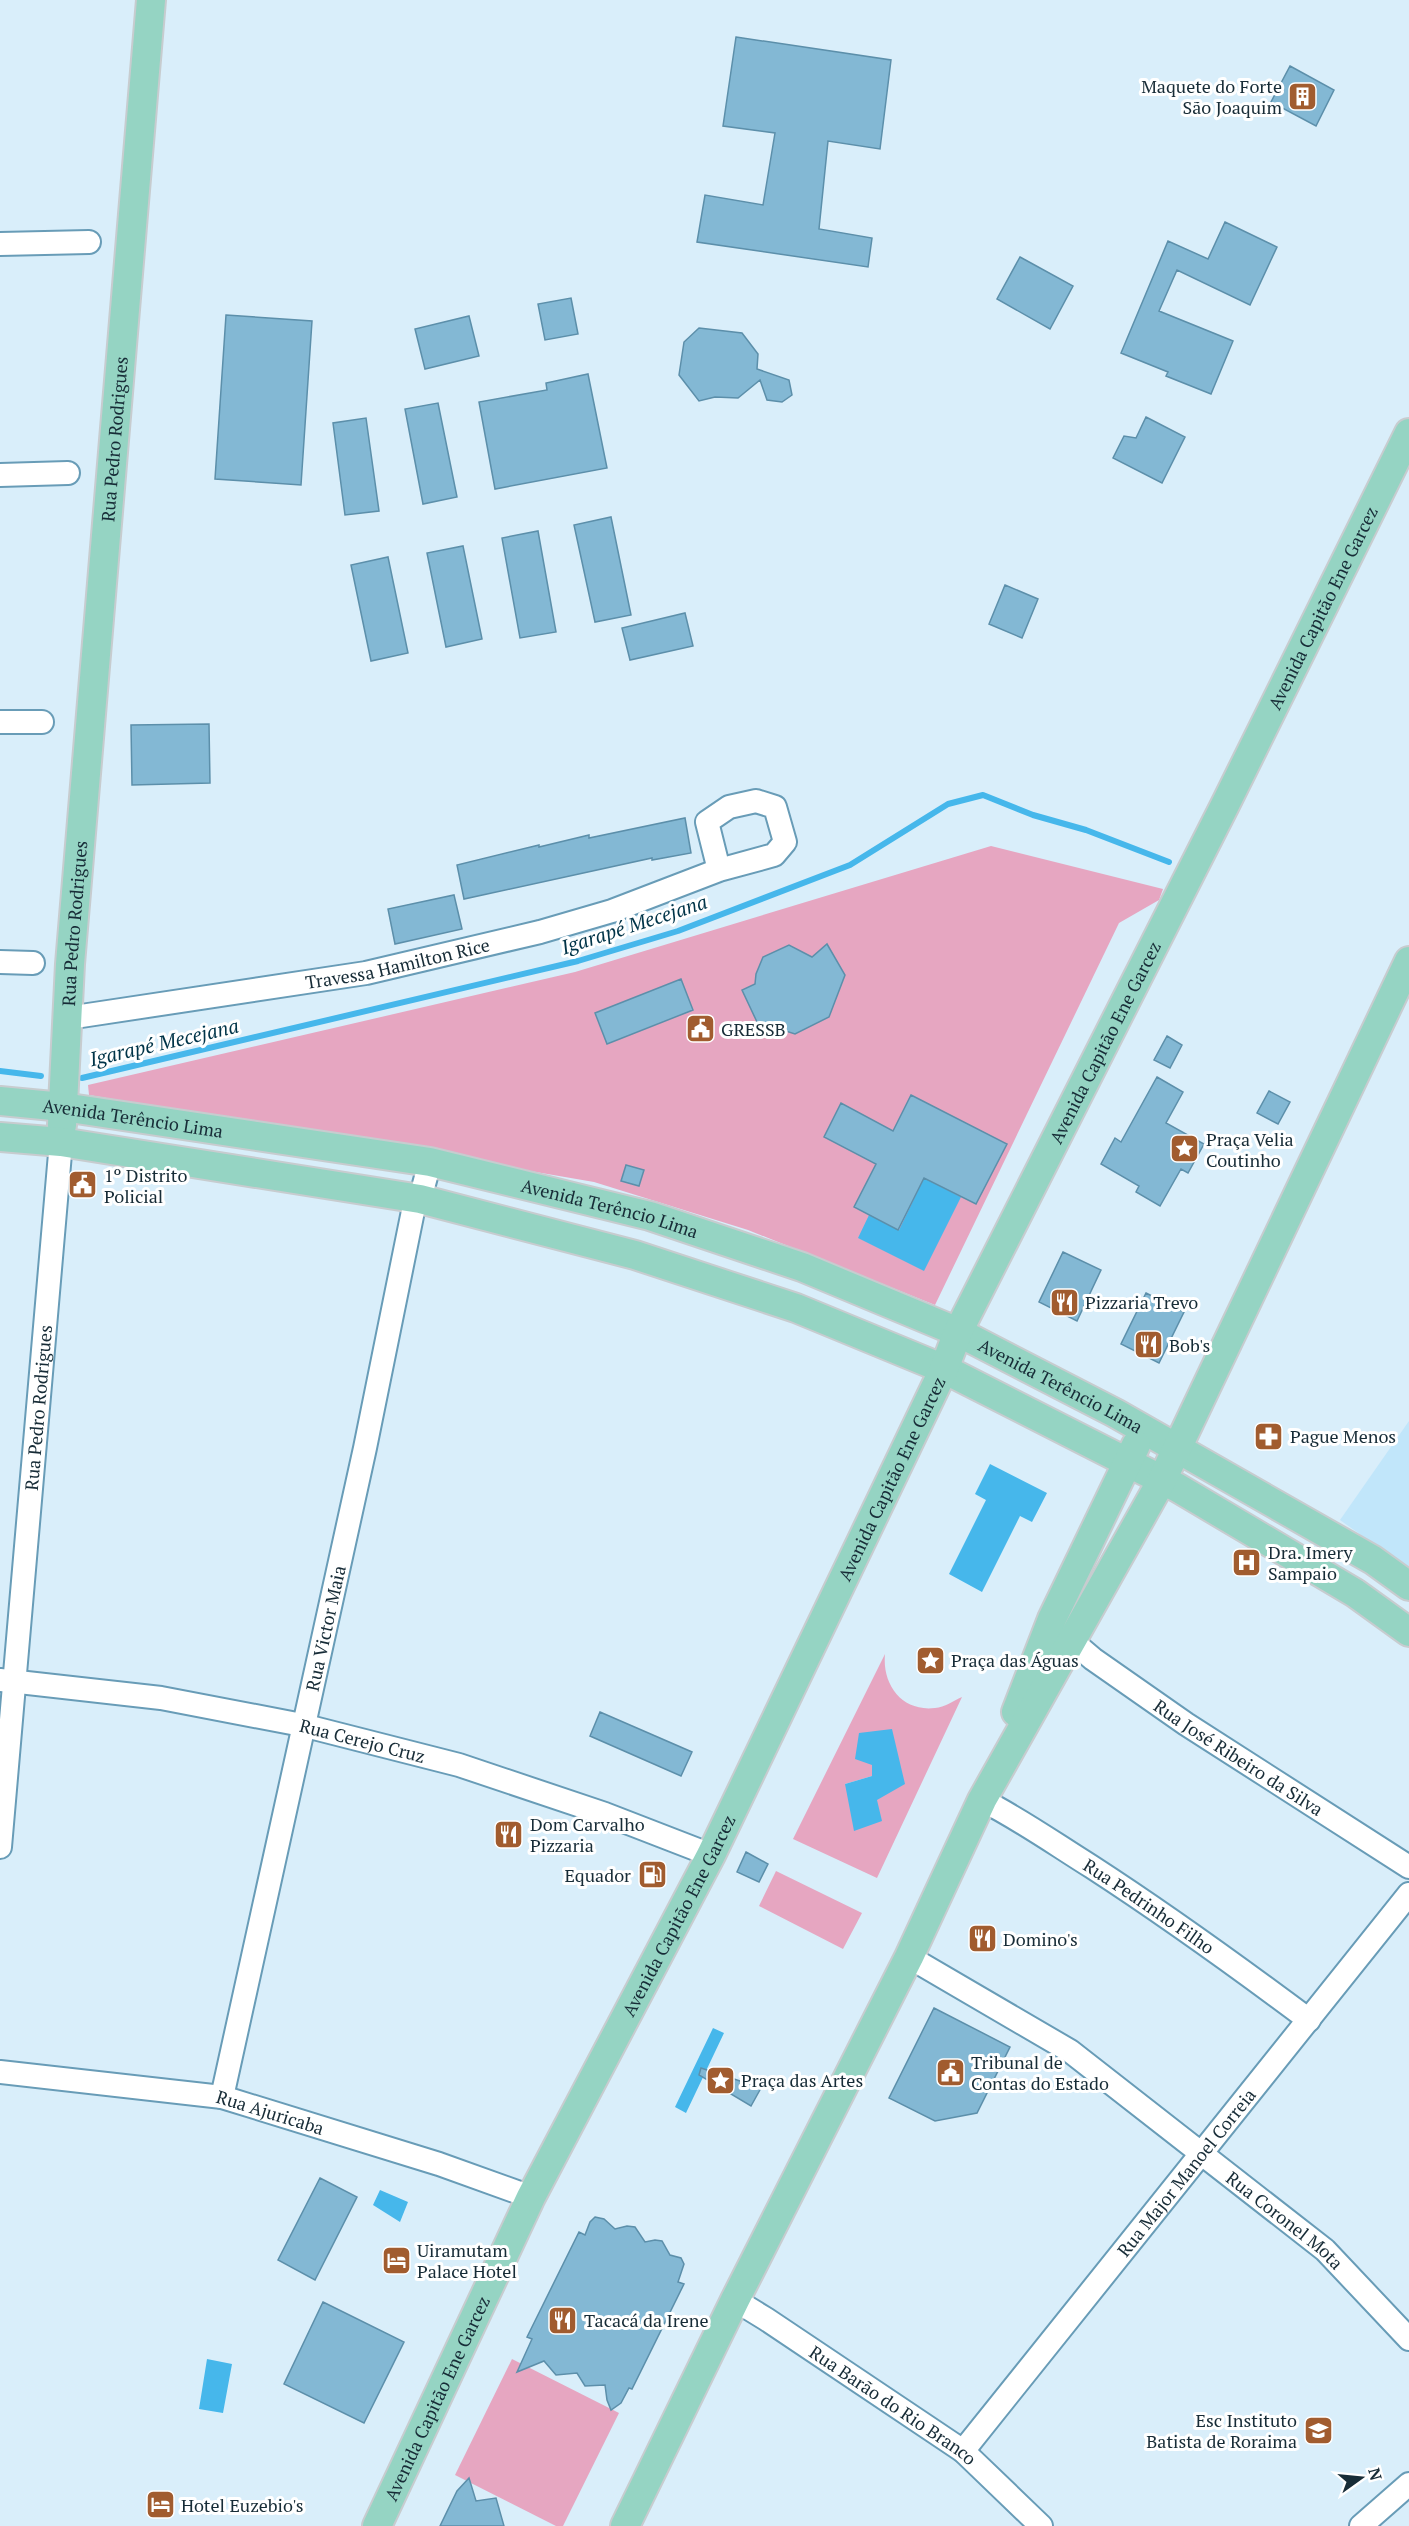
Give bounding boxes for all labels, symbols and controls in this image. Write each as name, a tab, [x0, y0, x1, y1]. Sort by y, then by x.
place label: Maquete do Forte São Joaquim	[1141, 74, 1282, 119]
building icon: Maquete do Forte São Joaquim	[1287, 80, 1319, 112]
street label: Rua Pedro Rodrigues	[95, 355, 133, 523]
street label: Avenida Capitão Ene Garcez	[1262, 502, 1383, 713]
street label: Rua Pedro Rodrigues	[56, 840, 92, 1007]
water label: Igarapé Mecejana	[556, 888, 711, 961]
street label: Travessa Hamilton Rice	[304, 932, 492, 994]
street label: Avenida Capitão Ene Garcez	[1044, 937, 1166, 1148]
water label: Igarapé Mecejana	[86, 1012, 241, 1073]
public building icon: GRESSB	[684, 1013, 716, 1045]
place label: GRESSB	[721, 1017, 786, 1041]
street label: Avenida Terêncio Lima	[41, 1093, 225, 1143]
place label: Praça Velia Coutinho	[1206, 1127, 1294, 1172]
place icon: Praça Velia Coutinho	[1169, 1133, 1201, 1165]
place label: 1º Distrito Policial	[104, 1163, 187, 1208]
public building icon: 1º Distrito Policial	[67, 1169, 99, 1201]
street label: Avenida Terêncio Lima	[519, 1173, 701, 1243]
restaurant icon: Pizzaria Trevo	[1048, 1286, 1080, 1318]
place label: Pizzaria Trevo	[1085, 1290, 1198, 1314]
street label: Rua Pedro Rodrigues	[19, 1324, 57, 1491]
restaurant icon: Bob's	[1132, 1329, 1164, 1361]
street label: Avenida Terêncio Lima	[974, 1333, 1147, 1438]
place label: Bob's	[1169, 1333, 1210, 1357]
street label: Avenida Capitão Ene Garcez	[832, 1373, 951, 1585]
pharmacy icon: Pague Menos	[1253, 1420, 1285, 1452]
place label: Pague Menos	[1290, 1424, 1396, 1448]
place label: Dra. Imery Sampaio	[1268, 1540, 1354, 1585]
hospital icon: Dra. Imery Sampaio	[1231, 1546, 1263, 1578]
street label: Rua Victor Maia	[300, 1563, 351, 1693]
place icon: Praça das Águas	[914, 1644, 946, 1676]
place label: Praça das Águas	[951, 1648, 1079, 1672]
street label: Rua José Ribeiro da Silva	[1149, 1693, 1328, 1821]
street label: Rua Cerejo Cruz	[297, 1713, 428, 1768]
street label: Avenida Capitão Ene Garcez	[616, 1811, 740, 2020]
place label: Dom Carvalho Pizzaria	[530, 1812, 645, 1857]
restaurant icon: Dom Carvalho Pizzaria	[493, 1818, 525, 1850]
street label: Rua Pedrinho Filho	[1079, 1853, 1220, 1959]
fuel station icon: Equador	[636, 1859, 668, 1891]
place label: Equador	[564, 1863, 631, 1887]
restaurant icon: Domino's	[966, 1923, 998, 1955]
place label: Domino's	[1003, 1927, 1078, 1951]
place label: Tribunal de Contas do Estado	[971, 2050, 1109, 2095]
public building icon: Tribunal de Contas do Estado	[934, 2056, 966, 2088]
place icon: Praça das Artes	[704, 2064, 736, 2096]
place label: Praça das Artes	[741, 2068, 863, 2092]
street label: Rua Major Manoel Correia	[1111, 2083, 1261, 2261]
street label: Rua Ajuricaba	[214, 2084, 327, 2140]
street label: Rua Coronel Mota	[1222, 2166, 1349, 2274]
place label: Uiramutam Palace Hotel	[417, 2238, 517, 2283]
hotel icon: Uiramutam Palace Hotel	[380, 2244, 412, 2276]
street label: Avenida Capitão Ene Garcez	[378, 2292, 495, 2505]
restaurant icon: Tacacá da Irene	[547, 2304, 579, 2336]
place label: Tacacá da Irene	[584, 2308, 709, 2332]
street label: Rua Barão do Rio Branco	[805, 2340, 982, 2470]
place label: Esc Instituto Batista de Roraima	[1146, 2408, 1297, 2453]
school or university icon: Esc Instituto Batista de Roraima	[1302, 2414, 1334, 2446]
north arrow	[1331, 2448, 1391, 2508]
text: N	[1363, 2465, 1388, 2483]
hotel icon: Hotel Euzebio's	[144, 2489, 176, 2521]
place label: Hotel Euzebio's	[181, 2493, 304, 2517]

